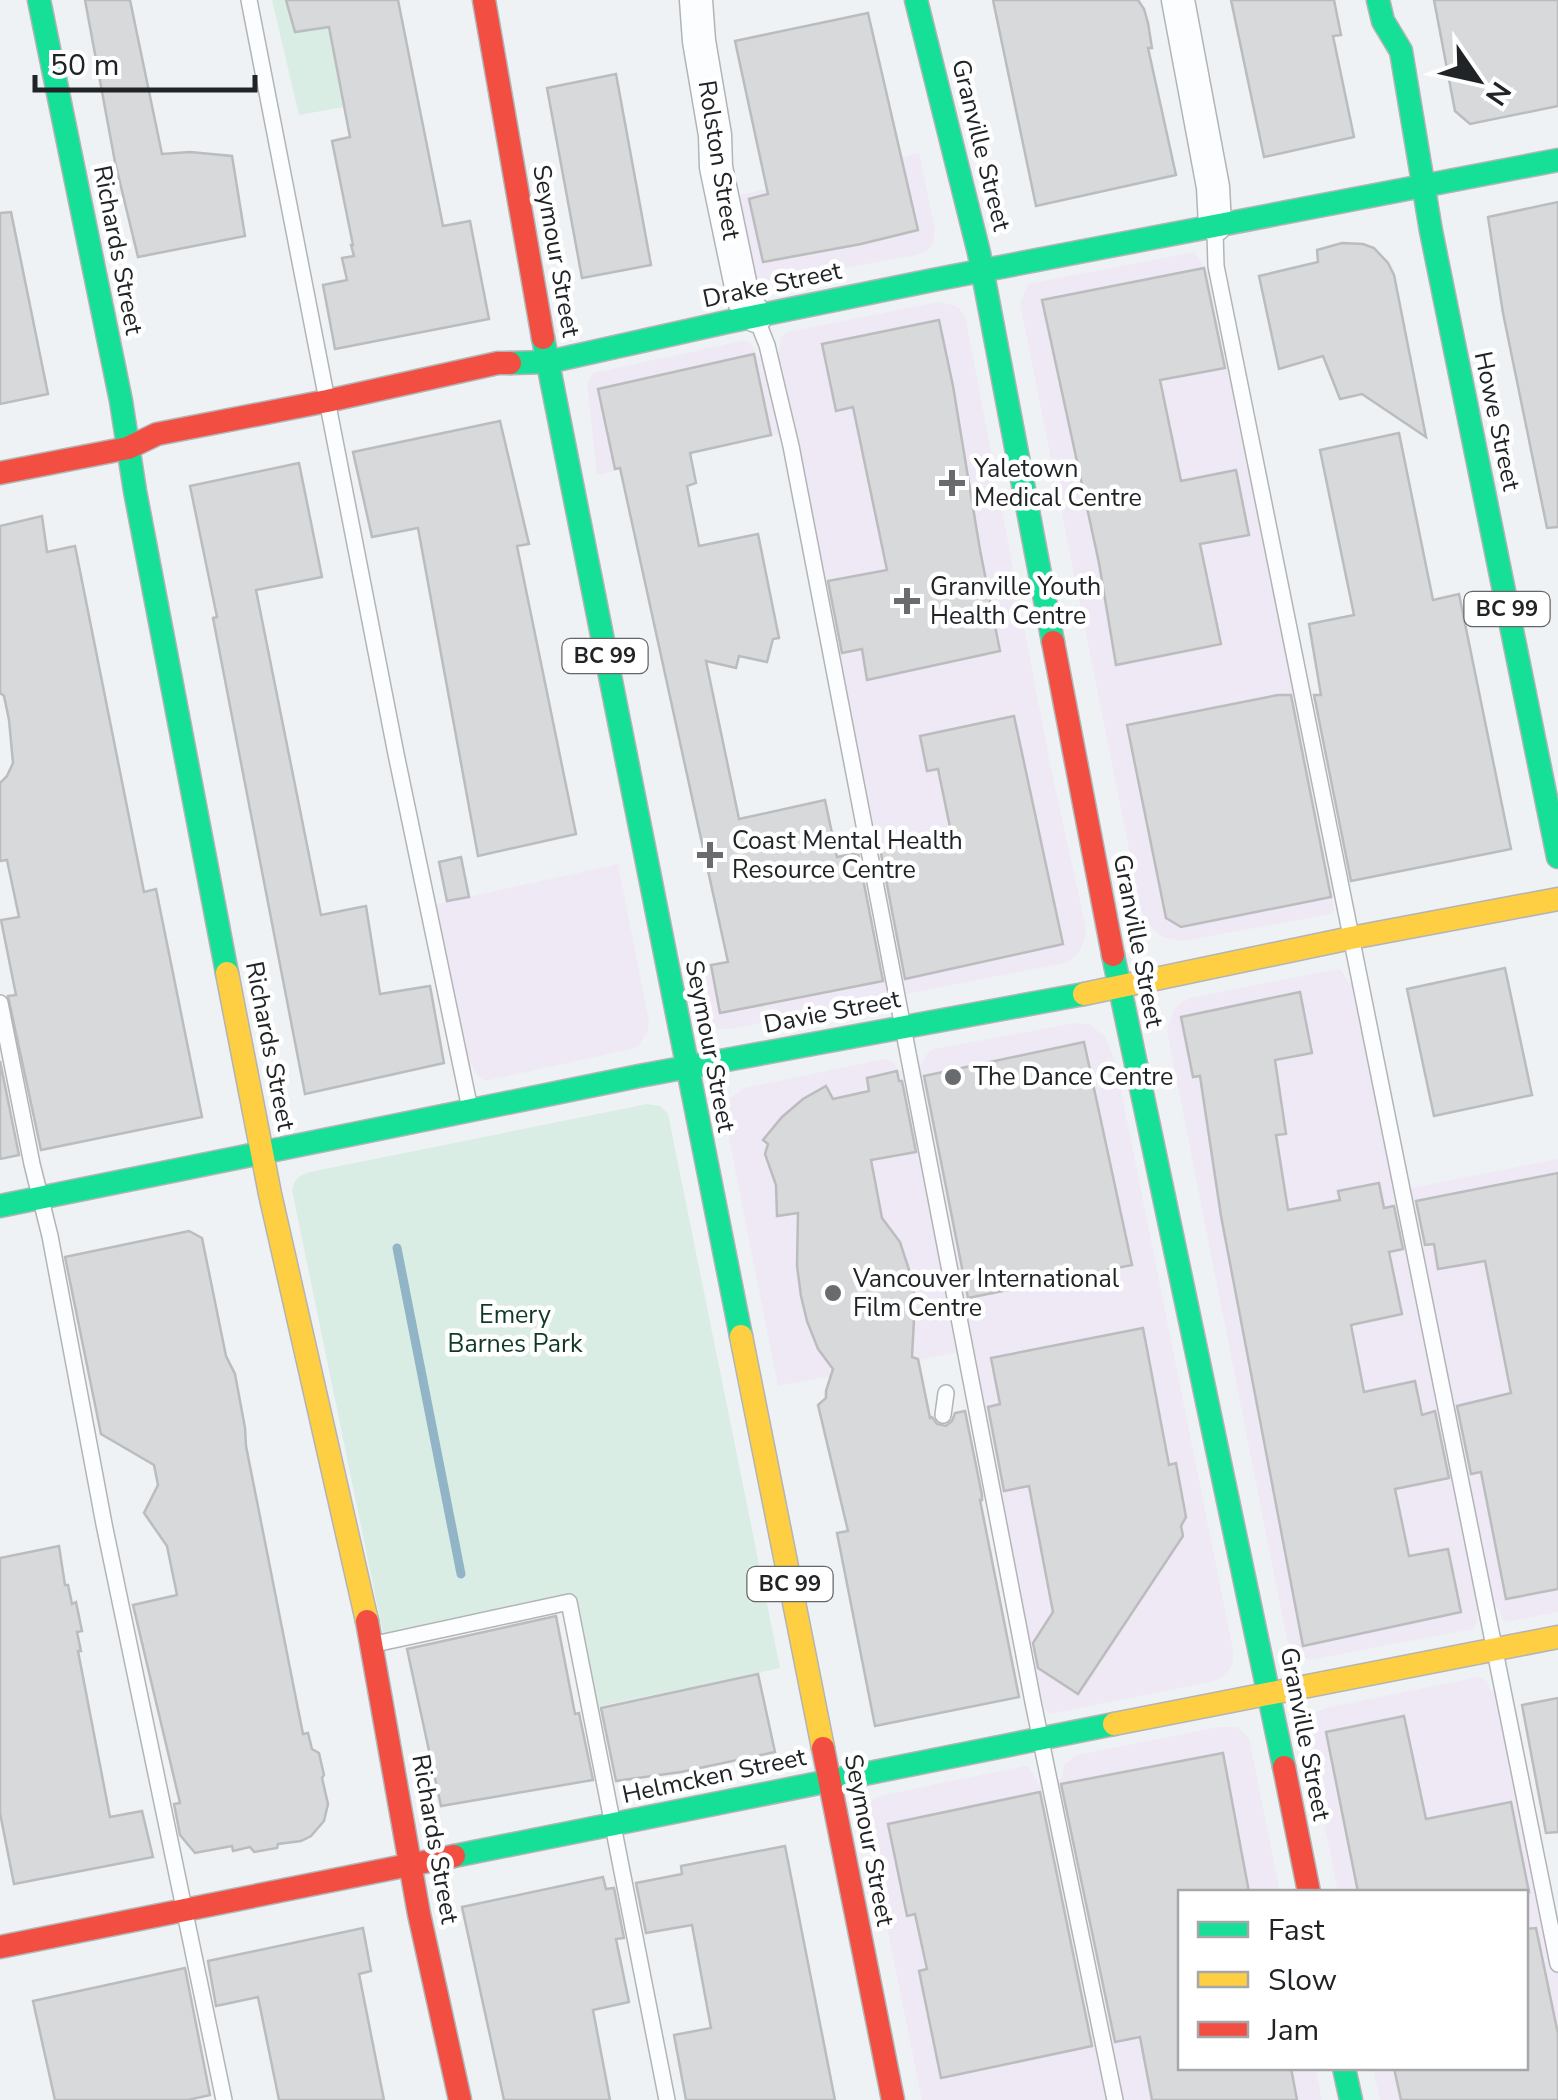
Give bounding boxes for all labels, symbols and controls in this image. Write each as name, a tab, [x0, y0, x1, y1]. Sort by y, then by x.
scale bar	[35, 30, 255, 92]
north arrow	[1428, 30, 1528, 130]
text: 50 m	[50, 45, 119, 86]
street label: Granville Street	[943, 56, 1019, 235]
text: N	[1476, 74, 1520, 113]
street label: Rolston Street	[690, 78, 748, 242]
street label: Seymour Street	[524, 162, 588, 340]
street label: Richards Street	[85, 163, 151, 338]
street label: Drake Street	[700, 254, 845, 316]
street label: Howe Street	[1466, 348, 1528, 494]
place label: Yaletown Medical Centre	[973, 452, 1142, 515]
marker: Yaletown Medical Centre	[939, 470, 965, 496]
place label: Granville Youth Health Centre	[930, 570, 1101, 633]
marker: Granville Youth Health Centre	[894, 588, 920, 614]
road number: BC 99	[1464, 592, 1550, 626]
road number: BC 99	[562, 639, 648, 673]
place label: Coast Mental Health Resource Centre	[732, 824, 963, 887]
marker: Coast Mental Health Resource Centre	[697, 842, 723, 868]
street label: Granville Street	[1105, 852, 1171, 1031]
street label: Seymour Street	[677, 957, 743, 1135]
street label: Richards Street	[237, 959, 303, 1134]
street label: Davie Street	[761, 982, 903, 1042]
place label: The Dance Centre	[973, 1060, 1173, 1094]
marker: The Dance Centre	[942, 1066, 964, 1088]
place label: Vancouver International Film Centre	[852, 1262, 1120, 1325]
marker: Vancouver International Film Centre	[822, 1282, 844, 1304]
park label: Emery Barnes Park	[448, 1298, 583, 1361]
road number: BC 99	[748, 1567, 832, 1601]
street label: Granville Street	[1272, 1645, 1338, 1824]
street label: Helmcken Street	[619, 1740, 809, 1812]
street label: Seymour Street	[836, 1751, 902, 1929]
street label: Richards Street	[403, 1752, 467, 1927]
legend	[1178, 1890, 1528, 2070]
text: Fast	[1268, 1910, 1325, 1951]
text: Slow	[1268, 1960, 1337, 2001]
text: Jam	[1267, 2010, 1319, 2051]

